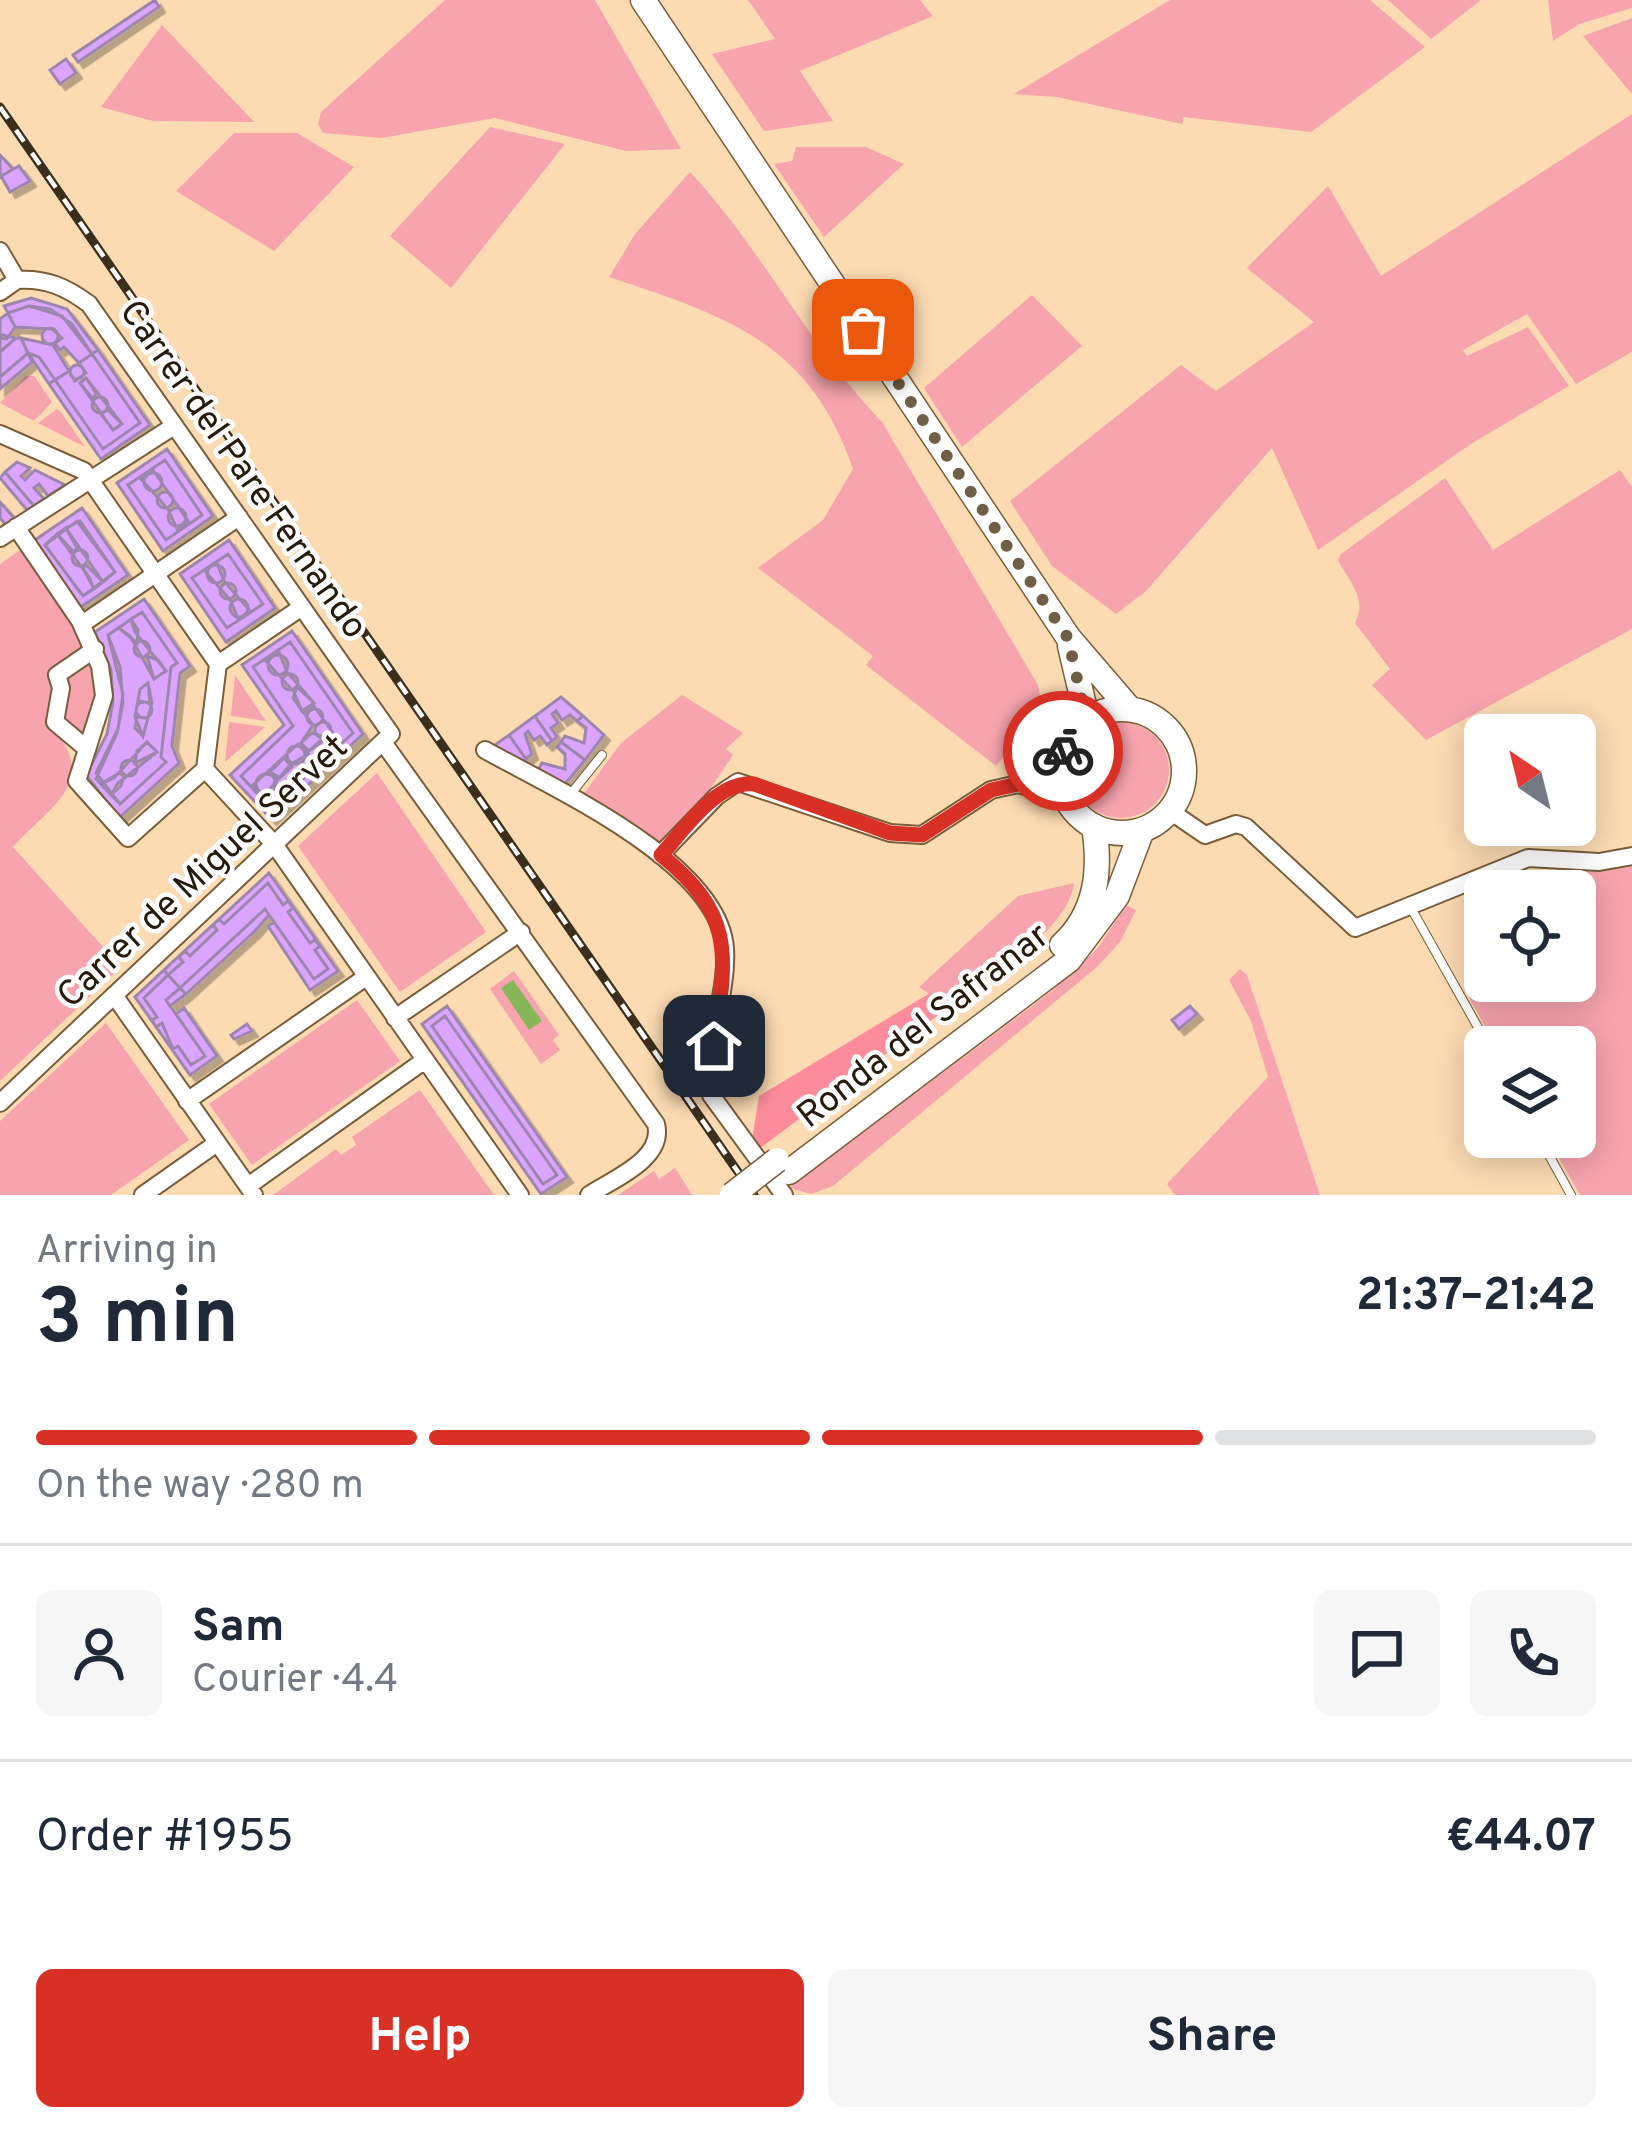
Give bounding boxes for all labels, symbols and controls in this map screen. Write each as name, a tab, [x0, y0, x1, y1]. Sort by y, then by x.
pin	[812, 279, 914, 381]
street label: Carrer del Pare Fernando	[107, 292, 376, 649]
icon: bag	[830, 297, 896, 363]
courier	[1003, 691, 1123, 811]
north arrow	[1464, 714, 1596, 846]
map controls	[1464, 714, 1596, 1158]
icon: bike	[1030, 718, 1096, 784]
street label: Carrer de Miguel Servet	[49, 726, 359, 1020]
button: locate	[1464, 870, 1596, 1002]
street label: Ronda del Safranar	[789, 914, 1060, 1140]
pin	[663, 995, 765, 1097]
icon: home	[681, 1013, 747, 1079]
button: layers	[1464, 1026, 1596, 1158]
text: Arriving in	[36, 1228, 218, 1277]
text: 21:37–21:42	[1356, 1269, 1596, 1326]
text: 3 min	[36, 1272, 239, 1371]
text: On the way · 280 m	[36, 1463, 364, 1512]
button: person	[36, 1590, 162, 1716]
button: chat	[1314, 1590, 1440, 1716]
button: phone	[1470, 1590, 1596, 1716]
text: Sam	[192, 1600, 284, 1657]
text: Courier · 4.4	[192, 1657, 398, 1706]
text: Order #1955	[36, 1810, 294, 1867]
text: €44.07	[1446, 1810, 1596, 1867]
button: Help	[36, 1969, 804, 2107]
button: Share	[828, 1969, 1596, 2107]

